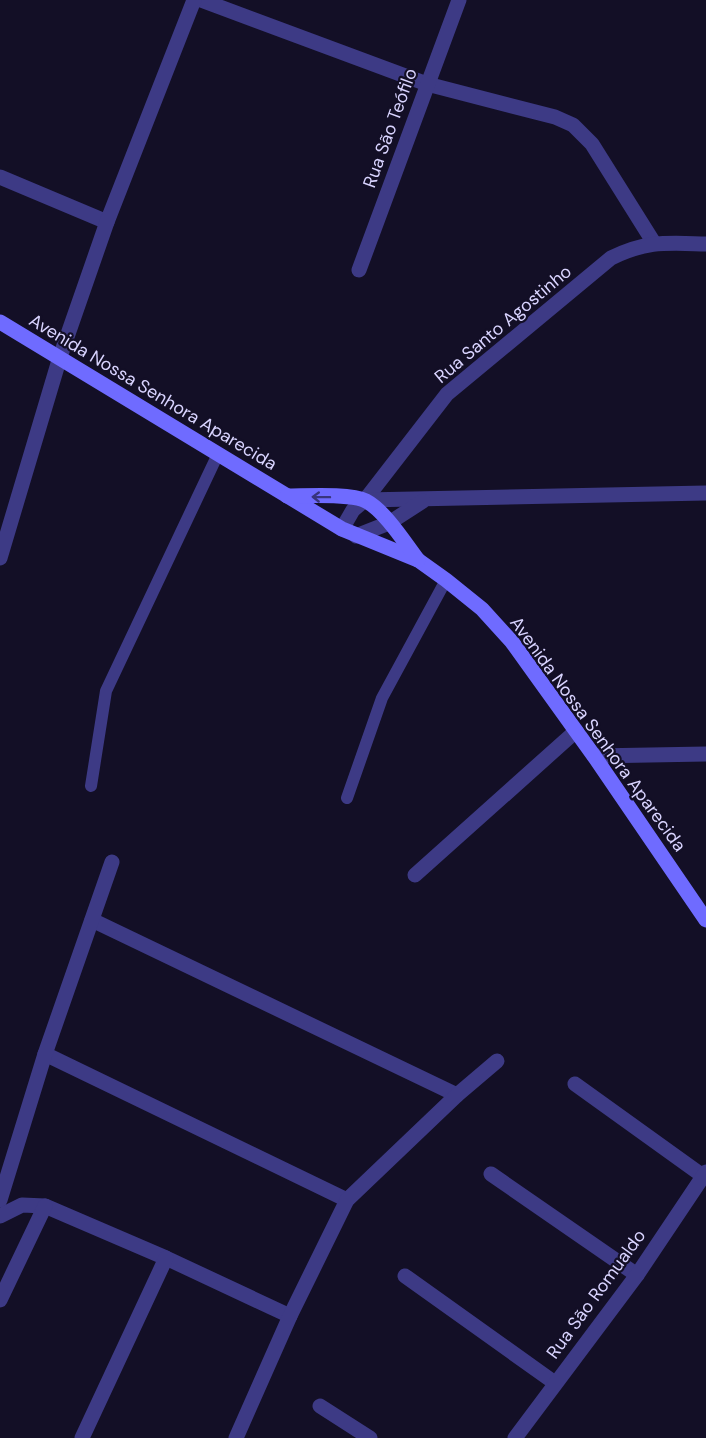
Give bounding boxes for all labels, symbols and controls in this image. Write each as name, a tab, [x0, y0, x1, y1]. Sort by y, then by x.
street label: Rua São Teófilo	[357, 65, 423, 191]
street label: Rua Santo Agostinho	[429, 259, 577, 389]
street label: Avenida Nossa Senhora Aparecida	[25, 308, 281, 476]
one-way arrow	[312, 491, 332, 503]
street label: Avenida Nossa Senhora Aparecida	[505, 612, 691, 856]
street label: Rua São Romualdo	[541, 1225, 651, 1363]

